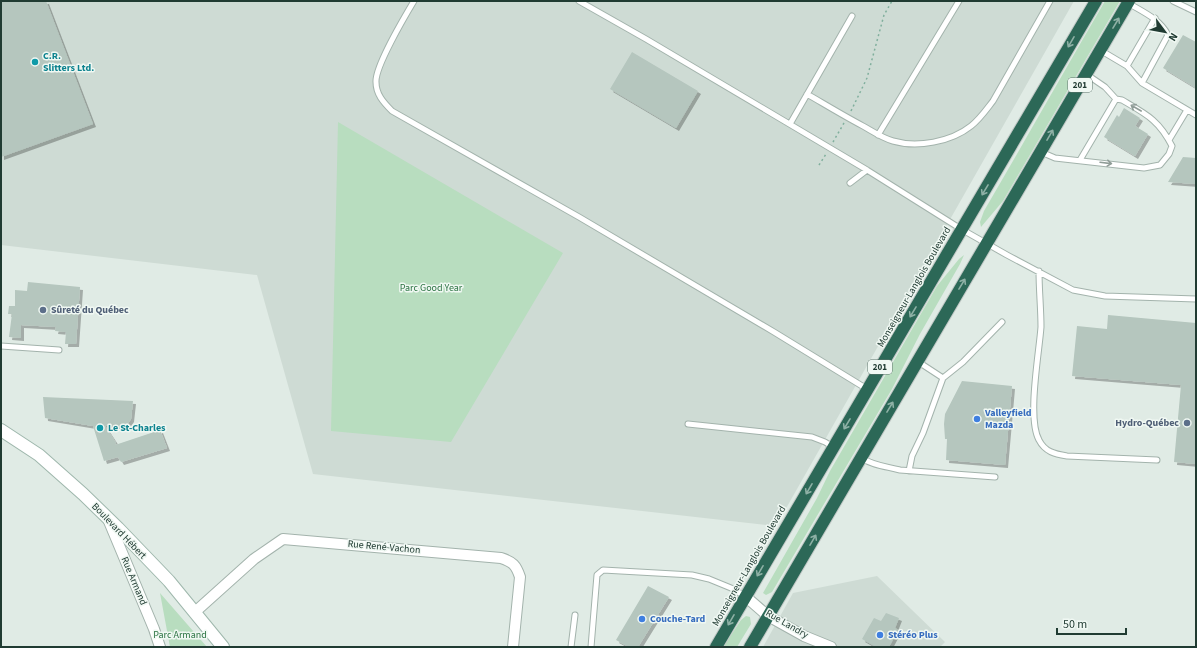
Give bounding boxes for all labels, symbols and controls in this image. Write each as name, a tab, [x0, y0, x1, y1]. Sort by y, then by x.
north arrow	[1145, 12, 1185, 52]
one-way arrow	[1113, 17, 1121, 29]
text: N	[1165, 30, 1181, 44]
one-way arrow	[1067, 36, 1075, 48]
place label: C.R. Slitters Ltd.	[43, 49, 94, 75]
marker: C.R. Slitters Ltd.	[30, 57, 40, 67]
road number: 201	[1068, 78, 1092, 92]
one-way arrow	[1130, 104, 1142, 112]
one-way arrow	[1047, 129, 1055, 141]
one-way arrow	[1099, 160, 1112, 167]
one-way arrow	[980, 184, 988, 196]
street label: Monseigneur-Langlois Boulevard	[874, 224, 954, 350]
one-way arrow	[959, 278, 967, 290]
park label: Parc Good Year	[400, 281, 463, 295]
place label: Sûreté du Québec	[51, 303, 129, 317]
marker: Sûreté du Québec	[38, 305, 48, 315]
one-way arrow	[908, 306, 916, 318]
road number: 201	[868, 360, 892, 374]
one-way arrow	[887, 401, 895, 413]
place label: Valleyfield Mazda	[984, 406, 1032, 432]
marker: Valleyfield Mazda	[972, 414, 982, 424]
place label: Hydro-Québec	[1115, 416, 1179, 430]
one-way arrow	[842, 418, 850, 430]
marker: Hydro-Québec	[1182, 418, 1192, 428]
place label: Le St-Charles	[108, 421, 166, 435]
marker: Le St-Charles	[95, 423, 105, 433]
one-way arrow	[804, 483, 812, 495]
street label: Boulevard Hébert	[88, 500, 150, 563]
street label: Monseigneur-Langlois Boulevard	[709, 503, 789, 629]
one-way arrow	[809, 534, 817, 546]
street label: Rue René-Vachon	[347, 537, 421, 557]
street label: Rue Armand	[118, 555, 150, 607]
one-way arrow	[756, 565, 764, 577]
street label: Rue Landry	[763, 606, 811, 642]
scale bar	[1057, 610, 1126, 636]
place label: Couche-Tard	[650, 612, 706, 626]
marker: Couche-Tard	[637, 614, 647, 624]
one-way arrow	[727, 614, 735, 626]
text: 50 m	[1063, 616, 1087, 633]
park label: Parc Armand	[153, 628, 207, 642]
place label: Stéréo Plus	[888, 628, 938, 642]
marker: Stéréo Plus	[875, 630, 885, 640]

